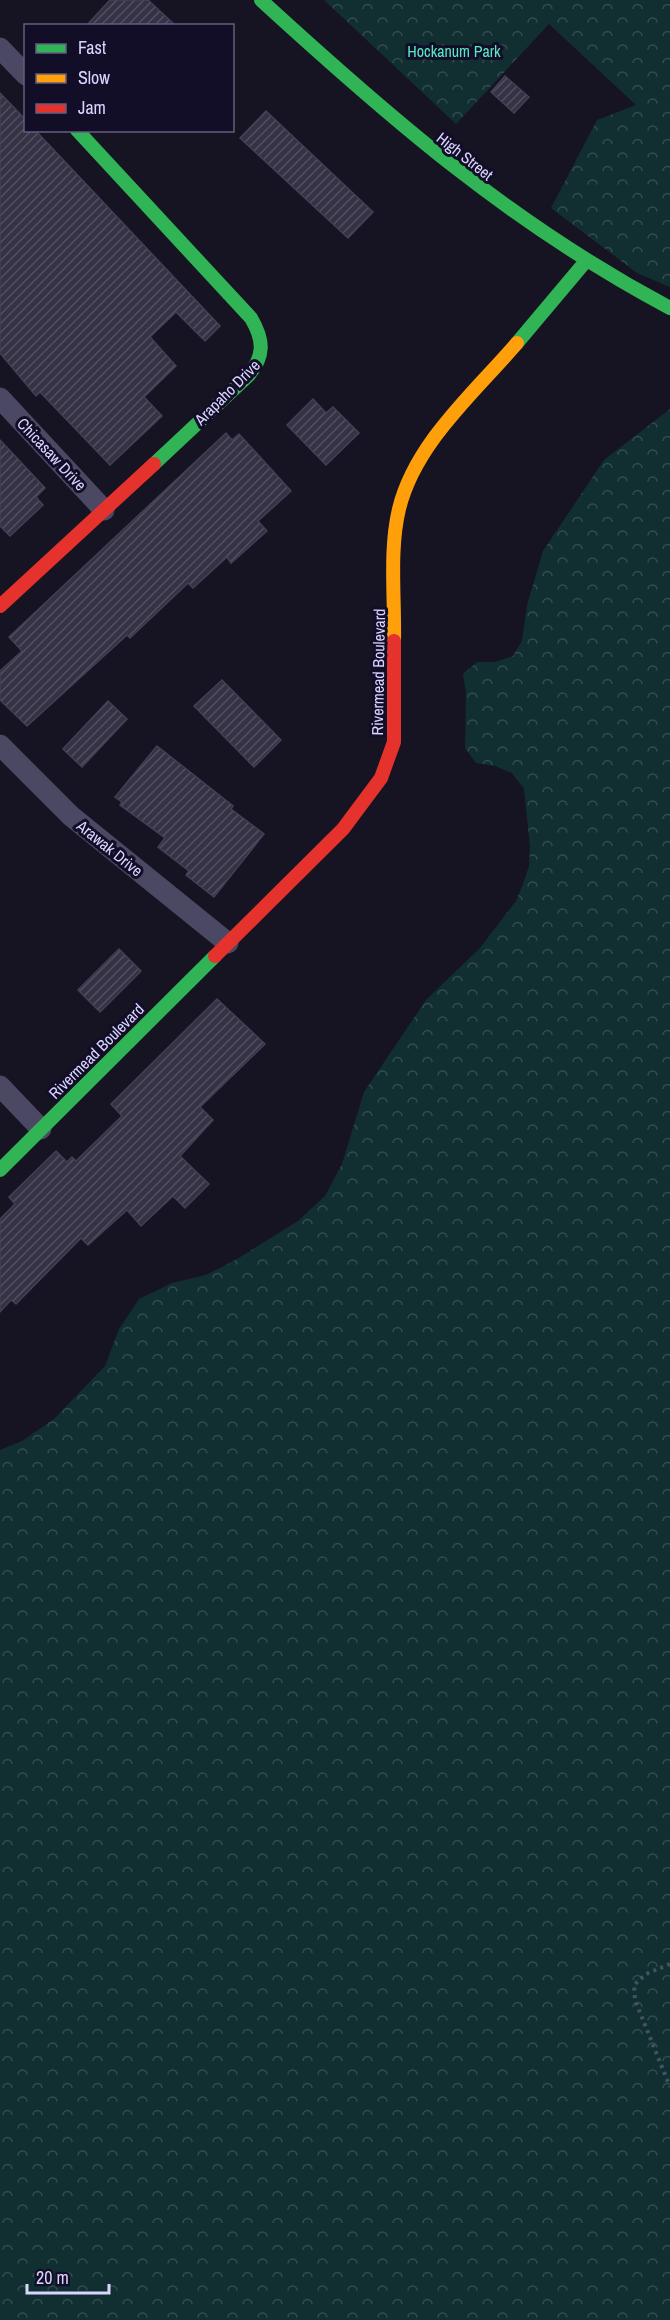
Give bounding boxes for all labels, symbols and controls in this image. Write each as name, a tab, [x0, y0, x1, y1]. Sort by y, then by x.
legend	[24, 24, 234, 132]
text: Fast	[78, 35, 106, 60]
park label: Hockanum Park	[407, 40, 501, 62]
text: Slow	[78, 65, 110, 90]
text: Jam	[78, 95, 106, 120]
street label: High Street	[432, 127, 498, 185]
street label: Arapaho Drive	[189, 354, 265, 430]
street label: Chicasaw Drive	[12, 413, 92, 495]
street label: Rivermead Boulevard	[366, 608, 390, 736]
street label: Arawak Drive	[72, 814, 148, 881]
street label: Rivermead Boulevard	[43, 998, 149, 1104]
scale bar	[27, 2257, 110, 2295]
text: 20 m	[36, 2265, 69, 2290]

